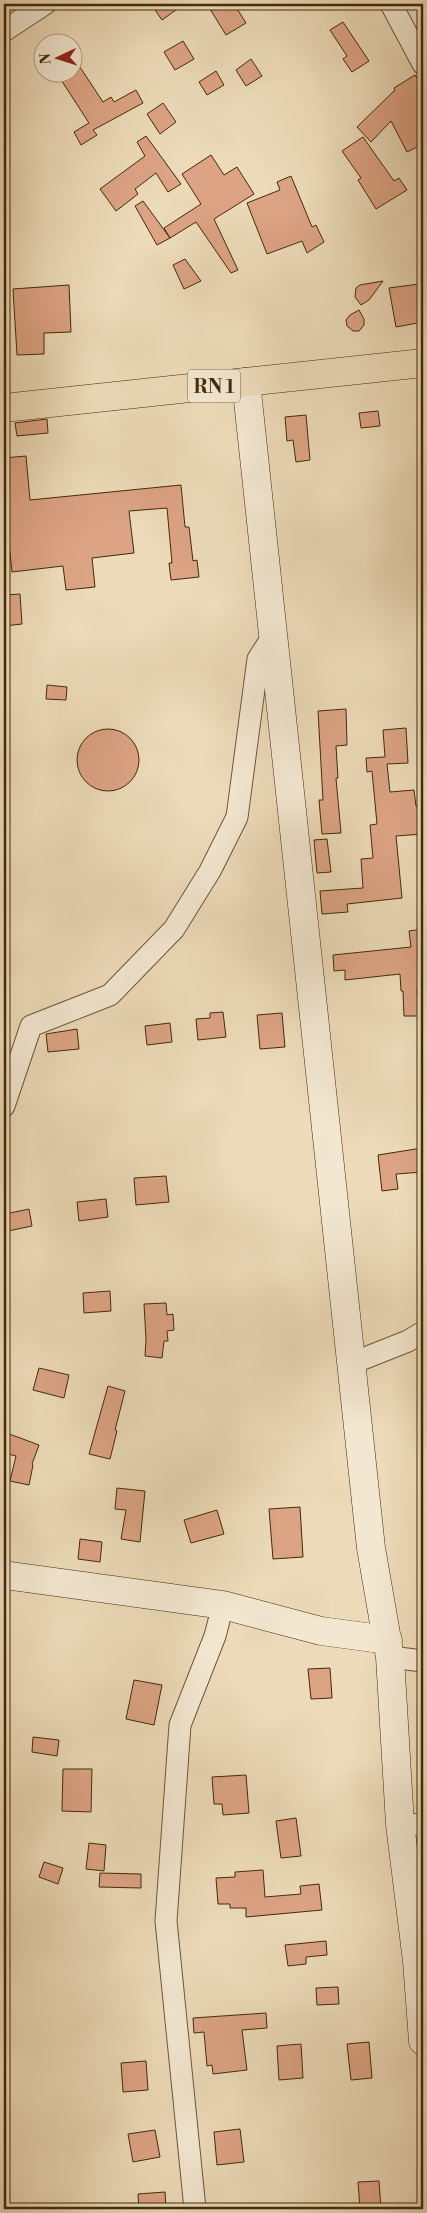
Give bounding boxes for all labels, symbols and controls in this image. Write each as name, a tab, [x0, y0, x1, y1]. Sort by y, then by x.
north arrow	[32, 32, 82, 82]
text: N	[37, 53, 55, 65]
road number: RN 1	[188, 370, 240, 402]

